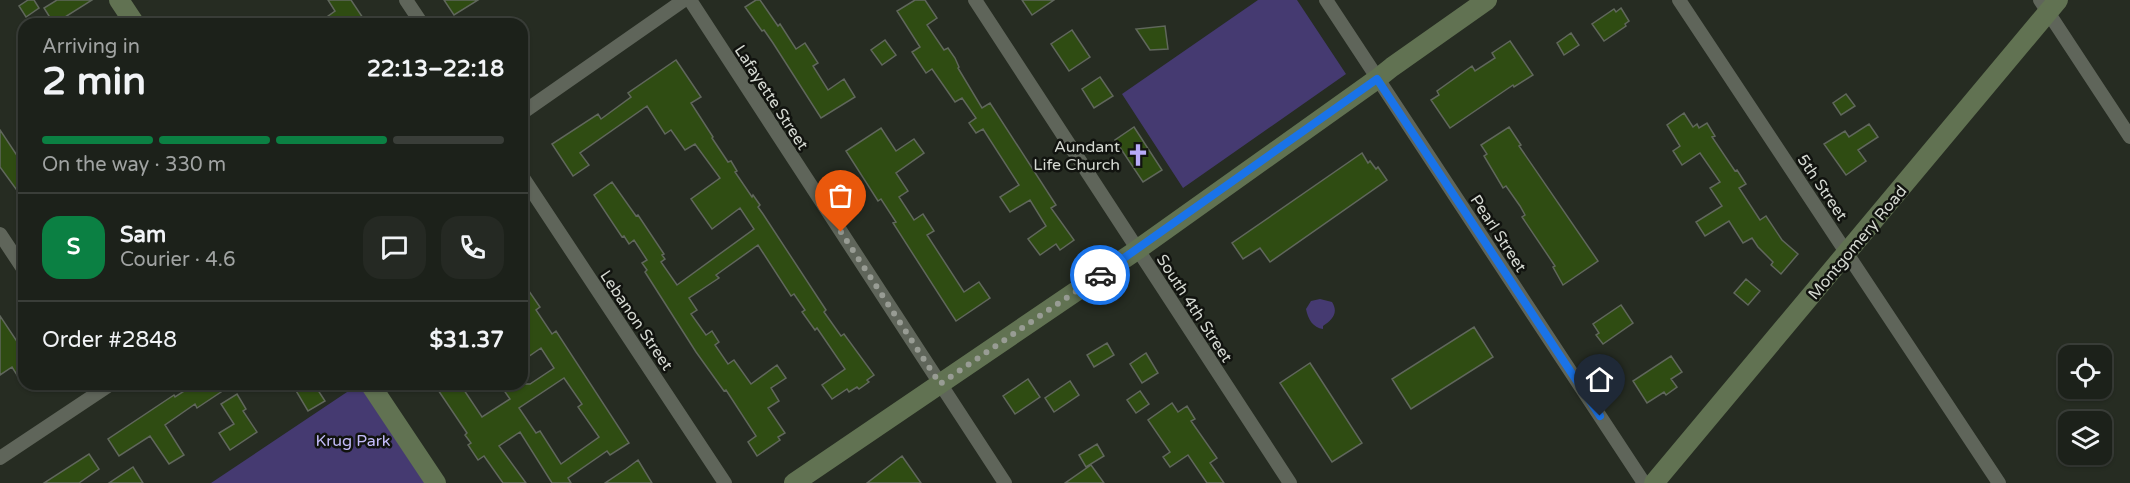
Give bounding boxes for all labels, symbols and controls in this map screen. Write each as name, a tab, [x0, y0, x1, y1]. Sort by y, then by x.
text: Arriving in	[42, 35, 140, 59]
street label: Lafayette Street	[730, 41, 813, 154]
text: 22:13–22:18	[367, 56, 504, 82]
text: 2 min	[42, 58, 146, 105]
place label: Aundant Life Church	[1033, 137, 1120, 175]
church icon: Aundant Life Church	[1125, 142, 1151, 168]
street label: 5th Street	[1793, 151, 1852, 225]
text: On the way · 330 m	[42, 153, 226, 177]
pin	[815, 170, 866, 232]
icon: bag	[824, 179, 857, 212]
street label: Montgomery Road	[1804, 181, 1911, 304]
street label: Pearl Street	[1466, 191, 1531, 276]
button: chat	[363, 216, 426, 279]
button: phone	[441, 216, 504, 279]
text: Sam	[120, 222, 166, 248]
text: S	[67, 234, 80, 260]
courier	[1070, 245, 1130, 305]
text: Courier · 4.6	[120, 248, 235, 272]
street label: South 4th Street	[1152, 251, 1237, 366]
icon: car	[1084, 259, 1117, 292]
street label: Lebanon Street	[595, 267, 677, 374]
text: Order #2848	[42, 327, 177, 353]
text: $31.37	[429, 327, 504, 353]
map controls	[2058, 345, 2112, 465]
button: locate	[2058, 345, 2112, 399]
pin	[1574, 354, 1625, 416]
icon: home	[1583, 363, 1616, 396]
button: layers	[2058, 411, 2112, 465]
park label: Krug Park	[315, 431, 391, 451]

